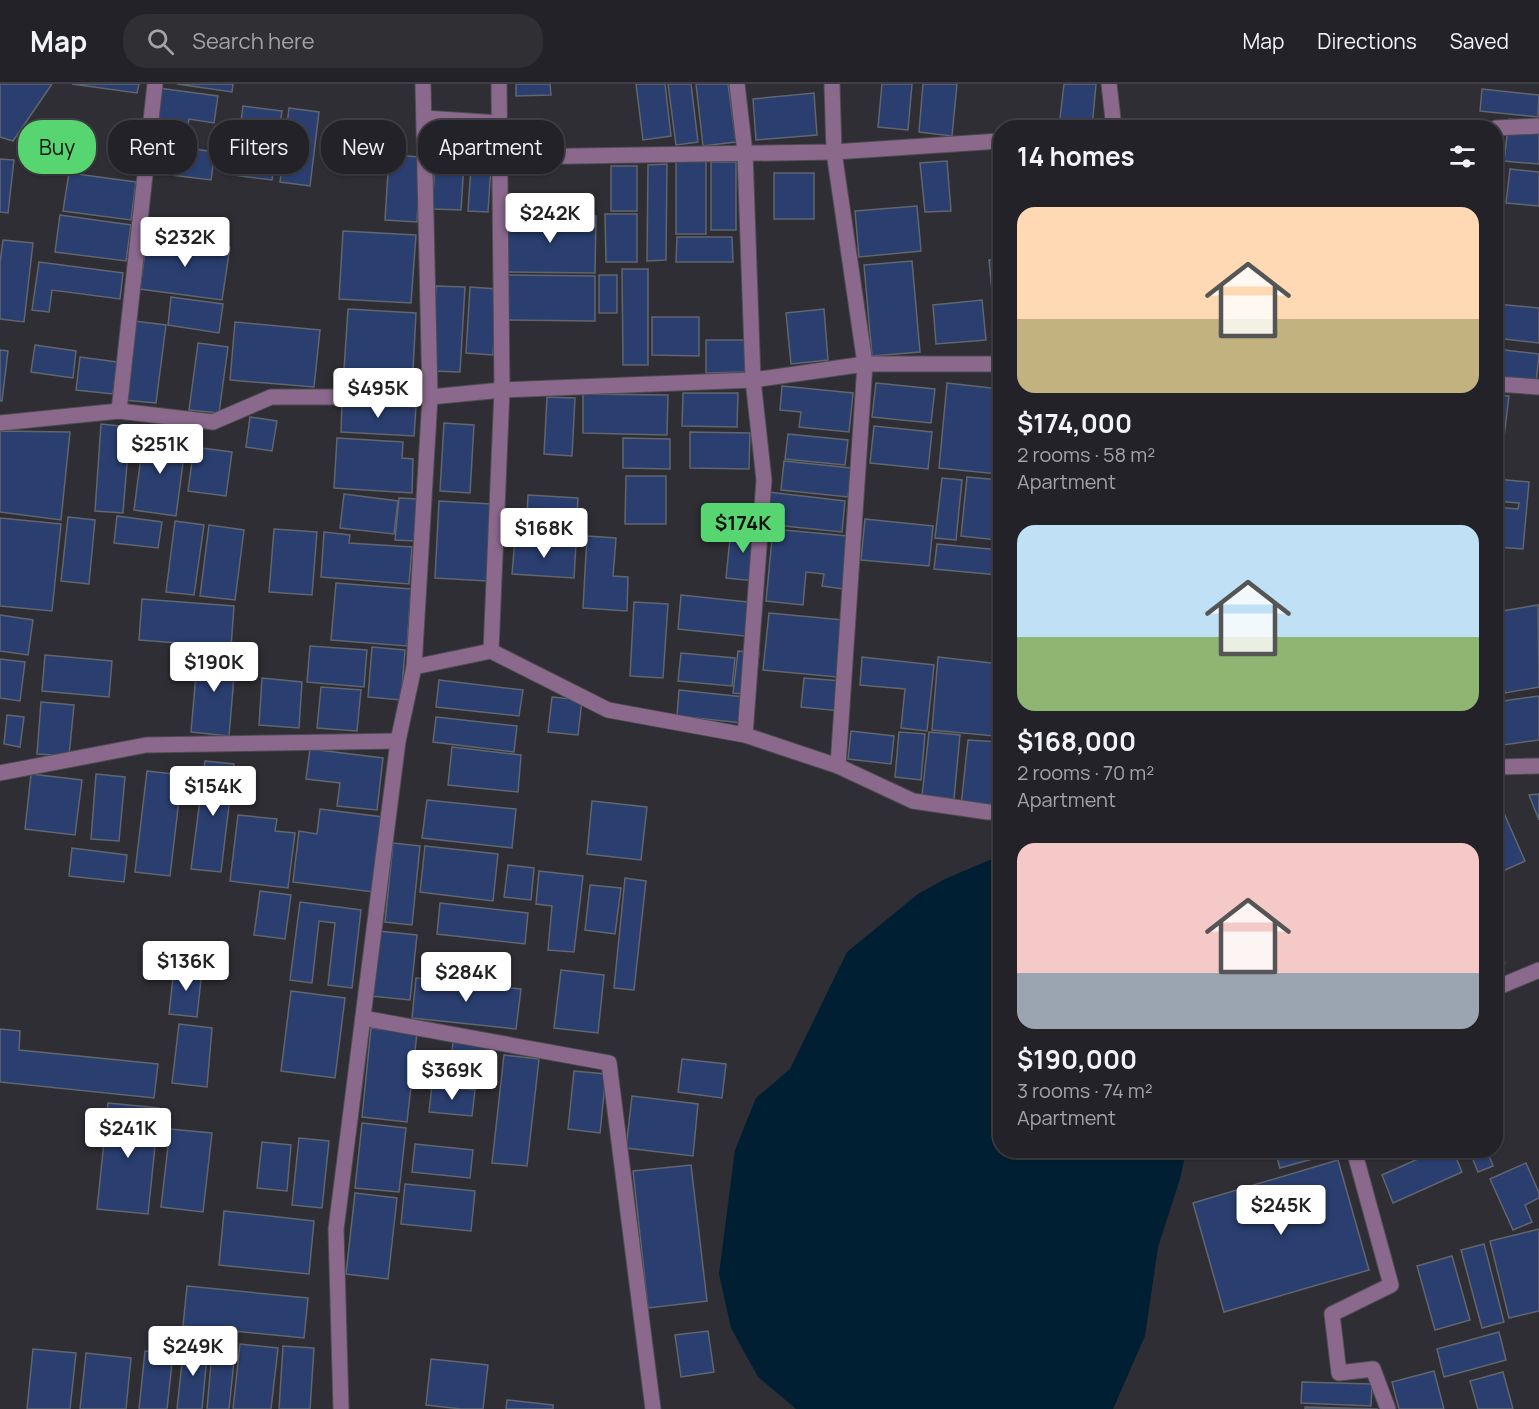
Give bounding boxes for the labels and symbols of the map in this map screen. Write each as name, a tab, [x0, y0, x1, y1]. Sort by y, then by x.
pin: $242K	[508, 193, 592, 244]
pin: $232K	[143, 217, 227, 268]
pin: $495K	[336, 368, 420, 419]
pin: $251K	[118, 424, 202, 475]
pin: $174K	[701, 503, 785, 554]
pin: $168K	[502, 508, 586, 559]
pin: $190K	[172, 642, 256, 693]
pin: $154K	[171, 766, 255, 817]
pin: $136K	[144, 941, 228, 992]
pin: $284K	[424, 952, 508, 1003]
pin: $369K	[410, 1050, 494, 1101]
pin: $241K	[86, 1108, 170, 1159]
pin: $245K	[1239, 1185, 1323, 1236]
pin: $249K	[151, 1326, 235, 1377]

